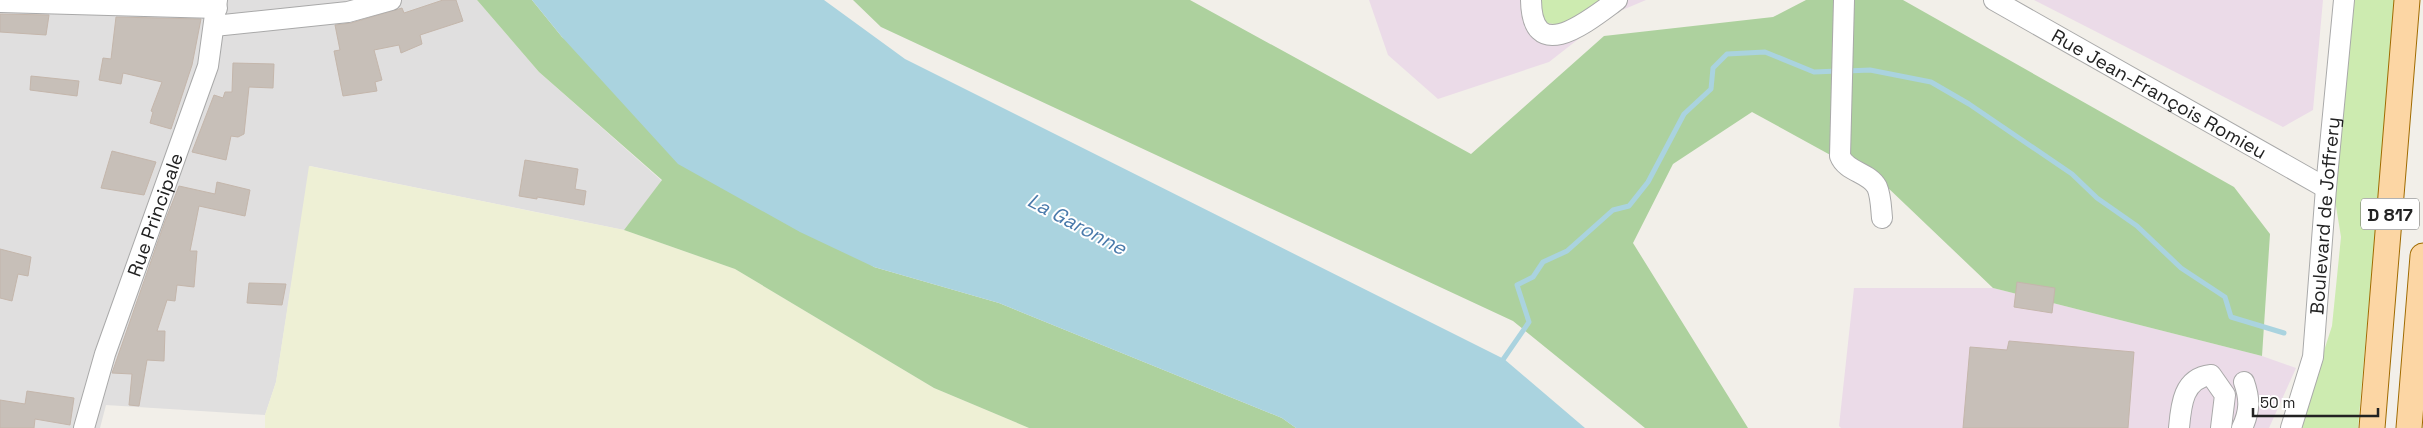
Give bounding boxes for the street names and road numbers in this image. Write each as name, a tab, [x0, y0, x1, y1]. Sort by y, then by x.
street label: Rue Jean-François Romieu	[2047, 23, 2271, 164]
street label: Boulevard de Joffrery	[2304, 116, 2345, 316]
street label: Rue Principale	[121, 149, 188, 280]
road number: D 817	[2361, 198, 2419, 230]

